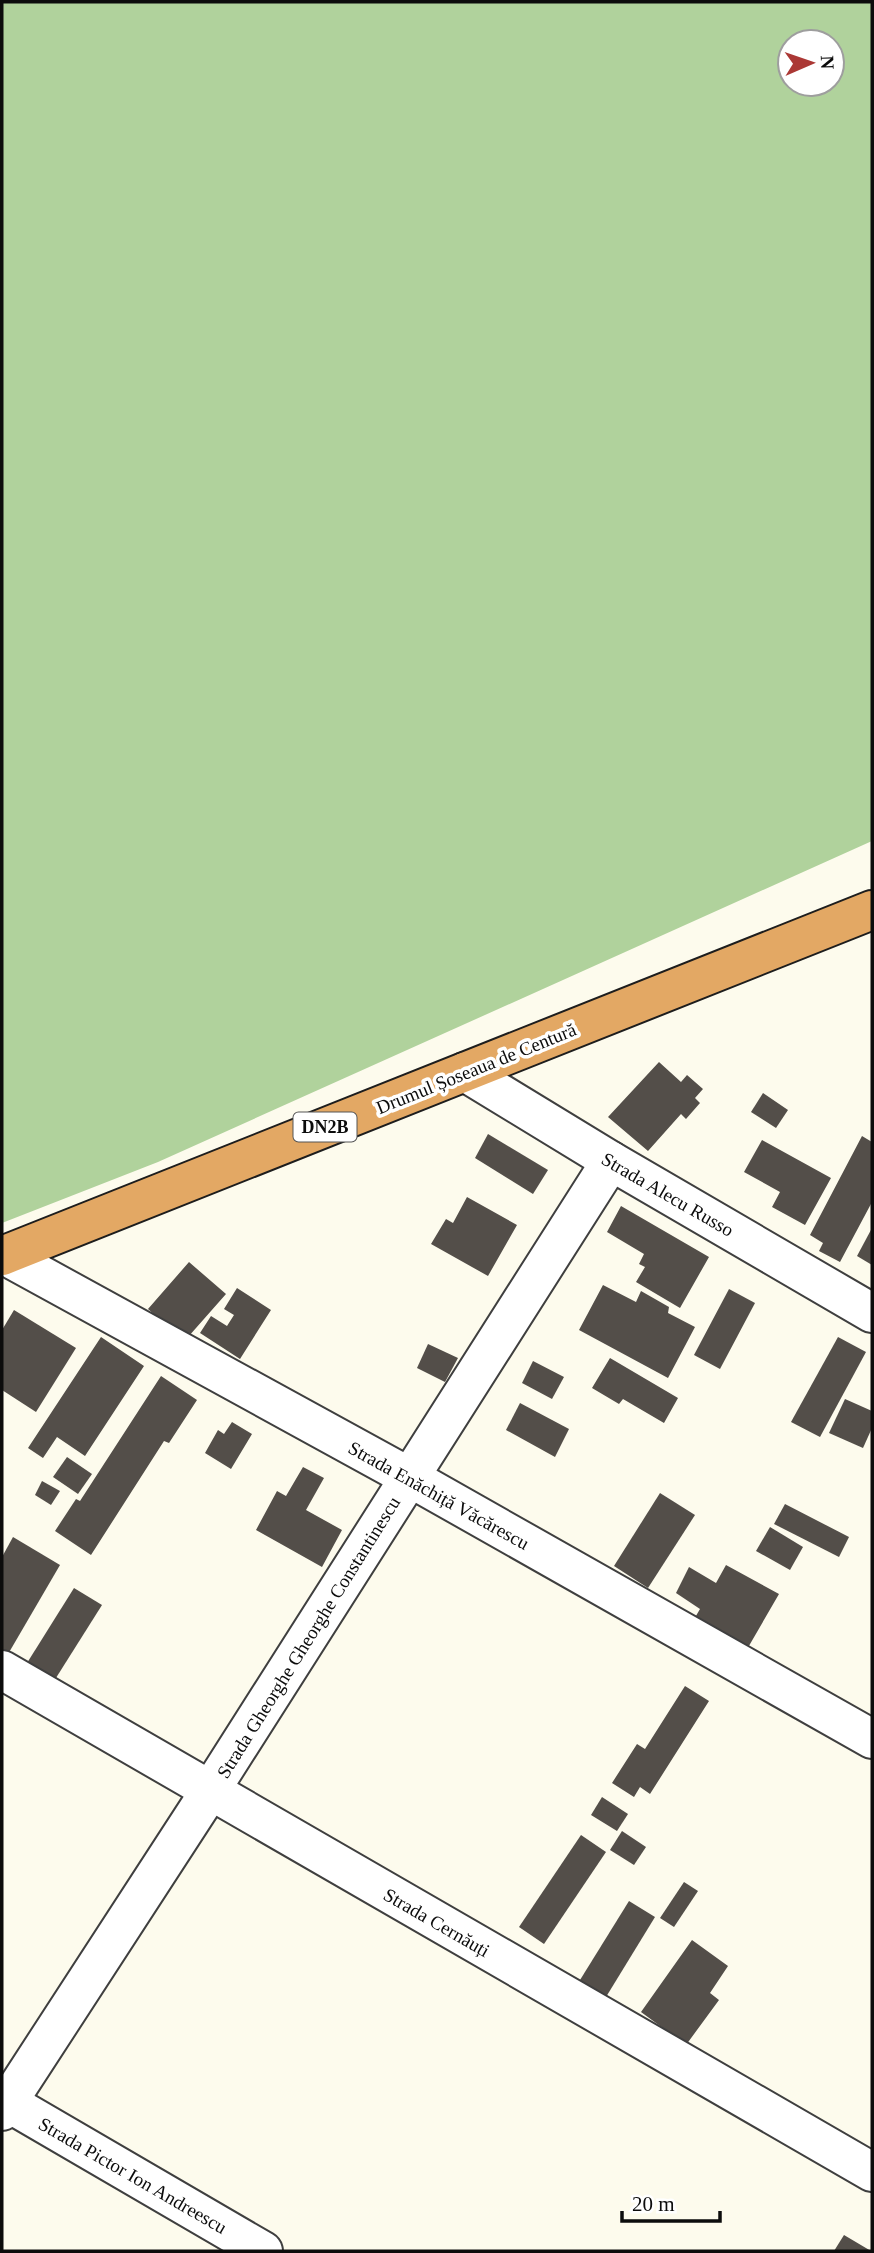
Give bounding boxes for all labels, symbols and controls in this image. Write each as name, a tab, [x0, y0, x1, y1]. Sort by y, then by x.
north arrow	[776, 28, 846, 98]
text: N	[817, 55, 838, 70]
street label: Drumul Șoseaua de Centură	[373, 1018, 580, 1118]
road number: DN2B	[294, 1112, 356, 1142]
street label: Strada Alecu Russo	[598, 1148, 737, 1241]
street label: Strada Enăchiță Văcărescu	[345, 1437, 533, 1554]
street label: Strada Gheorghe Gheorghe Constantinescu	[213, 1492, 405, 1782]
street label: Strada Cernăuți	[380, 1884, 493, 1961]
street label: Strada Pictor Ion Andreescu	[35, 2113, 231, 2238]
scale bar	[622, 2180, 720, 2224]
text: 20 m	[632, 2192, 675, 2216]

